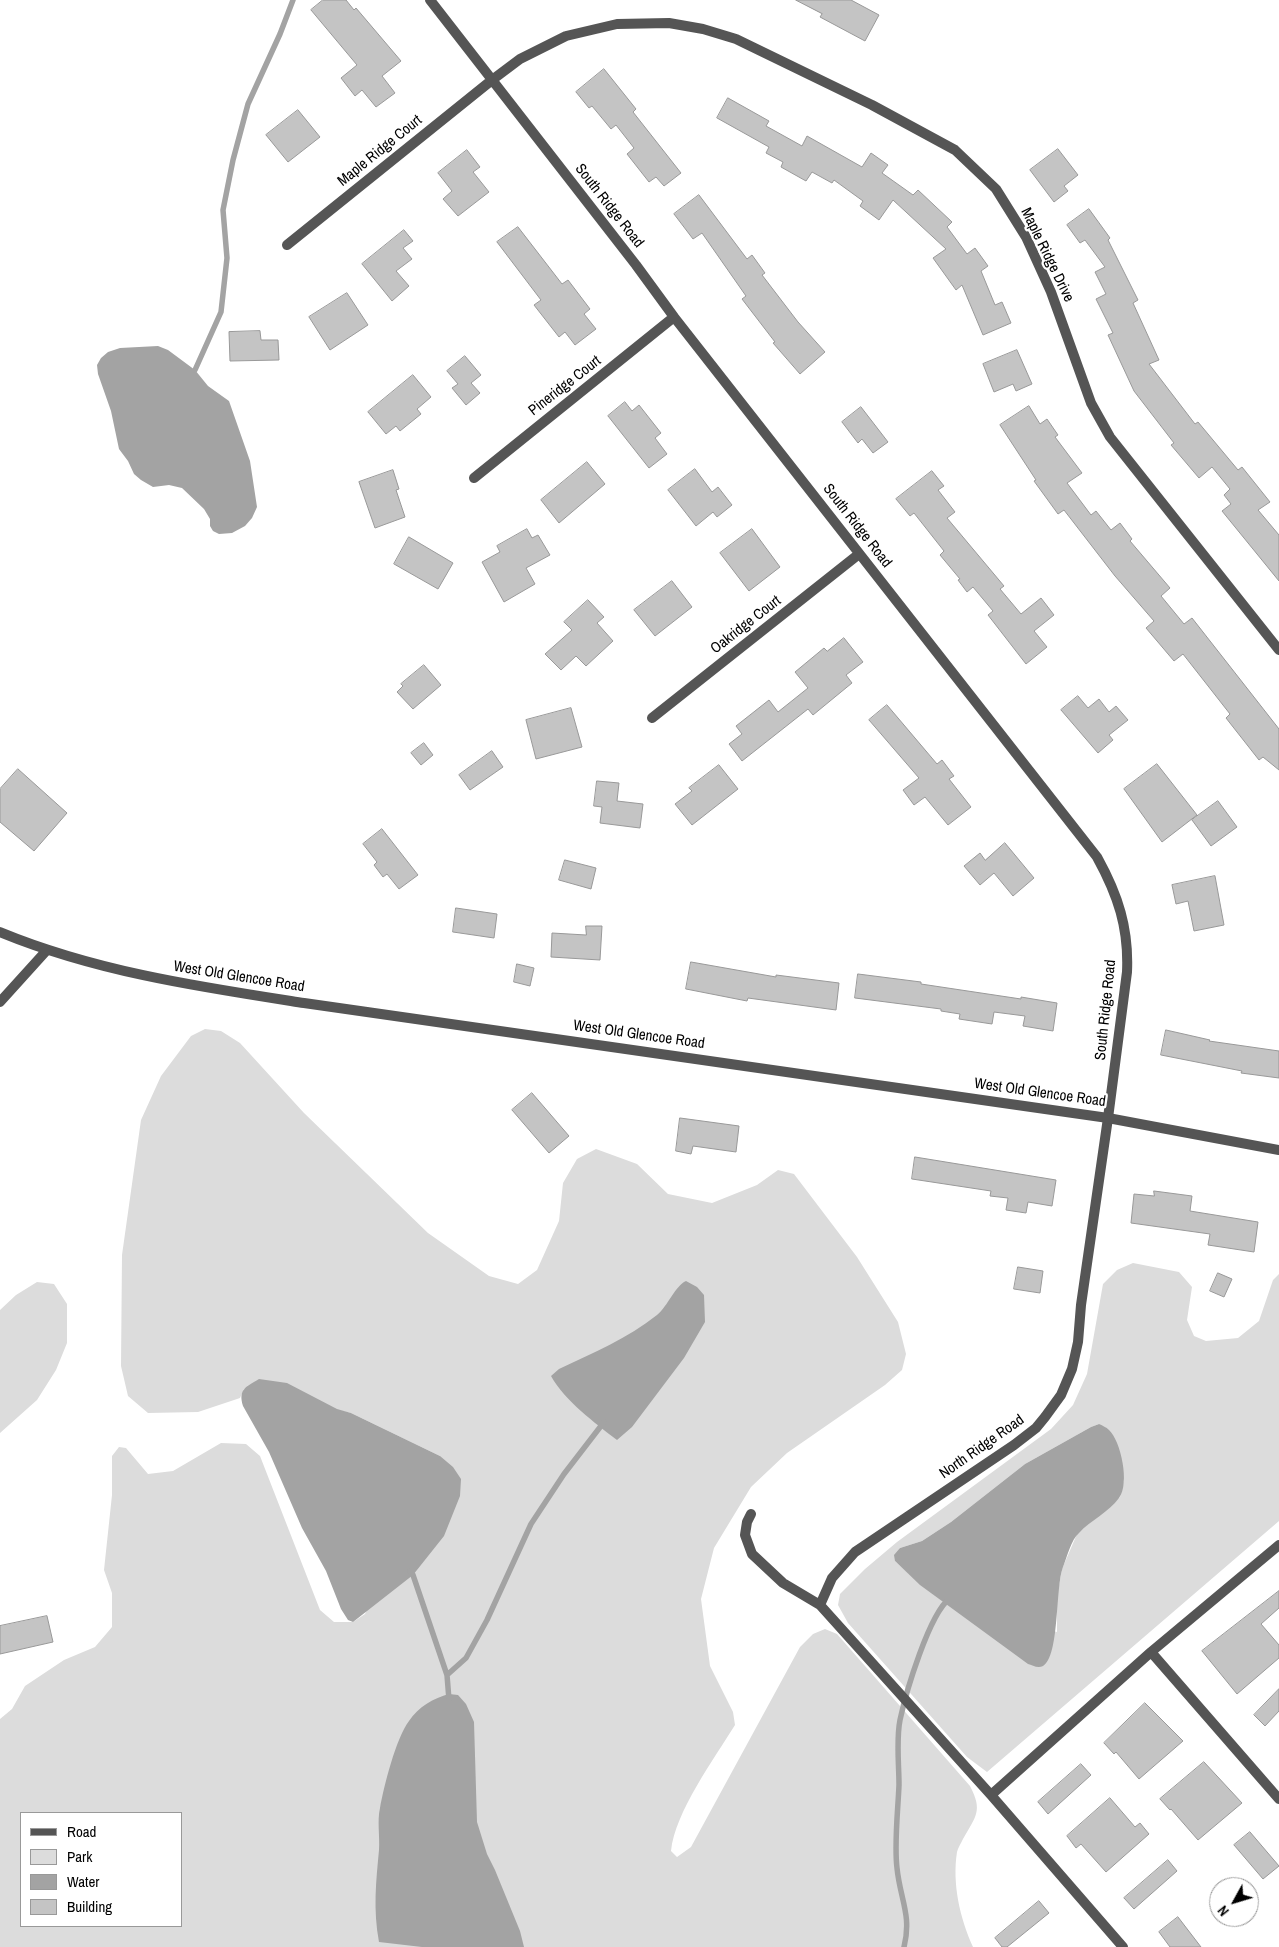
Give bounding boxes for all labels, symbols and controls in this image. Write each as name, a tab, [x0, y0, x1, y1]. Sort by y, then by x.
street label: Maple Ridge Court	[334, 112, 426, 190]
street label: South Ridge Road	[571, 161, 647, 251]
street label: Maple Ridge Drive	[1016, 205, 1078, 305]
street label: Pineridge Court	[525, 352, 605, 420]
street label: South Ridge Road	[819, 481, 895, 571]
street label: Oakridge Court	[707, 592, 785, 658]
street label: West Old Glencoe Road	[172, 958, 306, 996]
street label: South Ridge Road	[1092, 959, 1120, 1061]
street label: West Old Glencoe Road	[572, 1017, 706, 1053]
street label: West Old Glencoe Road	[973, 1075, 1107, 1111]
street label: North Ridge Road	[936, 1411, 1028, 1483]
legend	[20, 1812, 182, 1927]
text: Road	[67, 1821, 96, 1842]
text: Park	[67, 1846, 92, 1867]
text: Water	[67, 1871, 99, 1892]
north arrow	[1209, 1877, 1259, 1927]
text: Building	[67, 1896, 112, 1917]
text: N	[1214, 1902, 1233, 1920]

